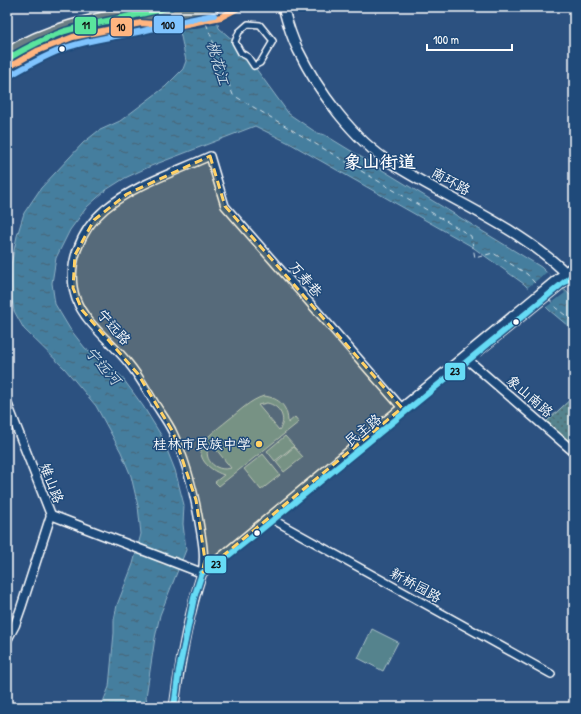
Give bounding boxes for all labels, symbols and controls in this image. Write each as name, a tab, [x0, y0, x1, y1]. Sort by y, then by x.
line badge: 100	[153, 15, 184, 34]
line badge: 11	[74, 16, 97, 35]
line badge: 10	[110, 17, 133, 37]
text: 11	[82, 18, 90, 32]
text: 100	[161, 18, 175, 32]
text: 10	[117, 20, 126, 34]
scale bar	[427, 26, 512, 52]
text: 100 m	[433, 31, 459, 48]
water label: 桃花江	[202, 38, 235, 88]
unlabelled marker	[57, 44, 67, 54]
district label: 象山街道	[344, 149, 416, 174]
street label: 南环路	[428, 162, 474, 199]
street label: 万寿巷	[285, 257, 328, 302]
street label: 宁远路	[93, 305, 135, 349]
unlabelled marker	[511, 317, 521, 327]
water label: 宁远河	[81, 342, 128, 392]
line badge: 23	[444, 362, 466, 381]
text: 23	[450, 364, 460, 378]
street label: 象山南路	[503, 370, 558, 421]
street label: 民主路	[340, 409, 385, 450]
place label: 桂林市民族中学	[153, 434, 251, 453]
marker: 桂林市民族中学	[254, 439, 264, 449]
street label: 雉山路	[36, 460, 69, 506]
unlabelled marker	[252, 528, 262, 538]
line badge: 23	[204, 555, 227, 574]
text: 23	[211, 557, 221, 571]
street label: 新桥园路	[387, 563, 445, 606]

